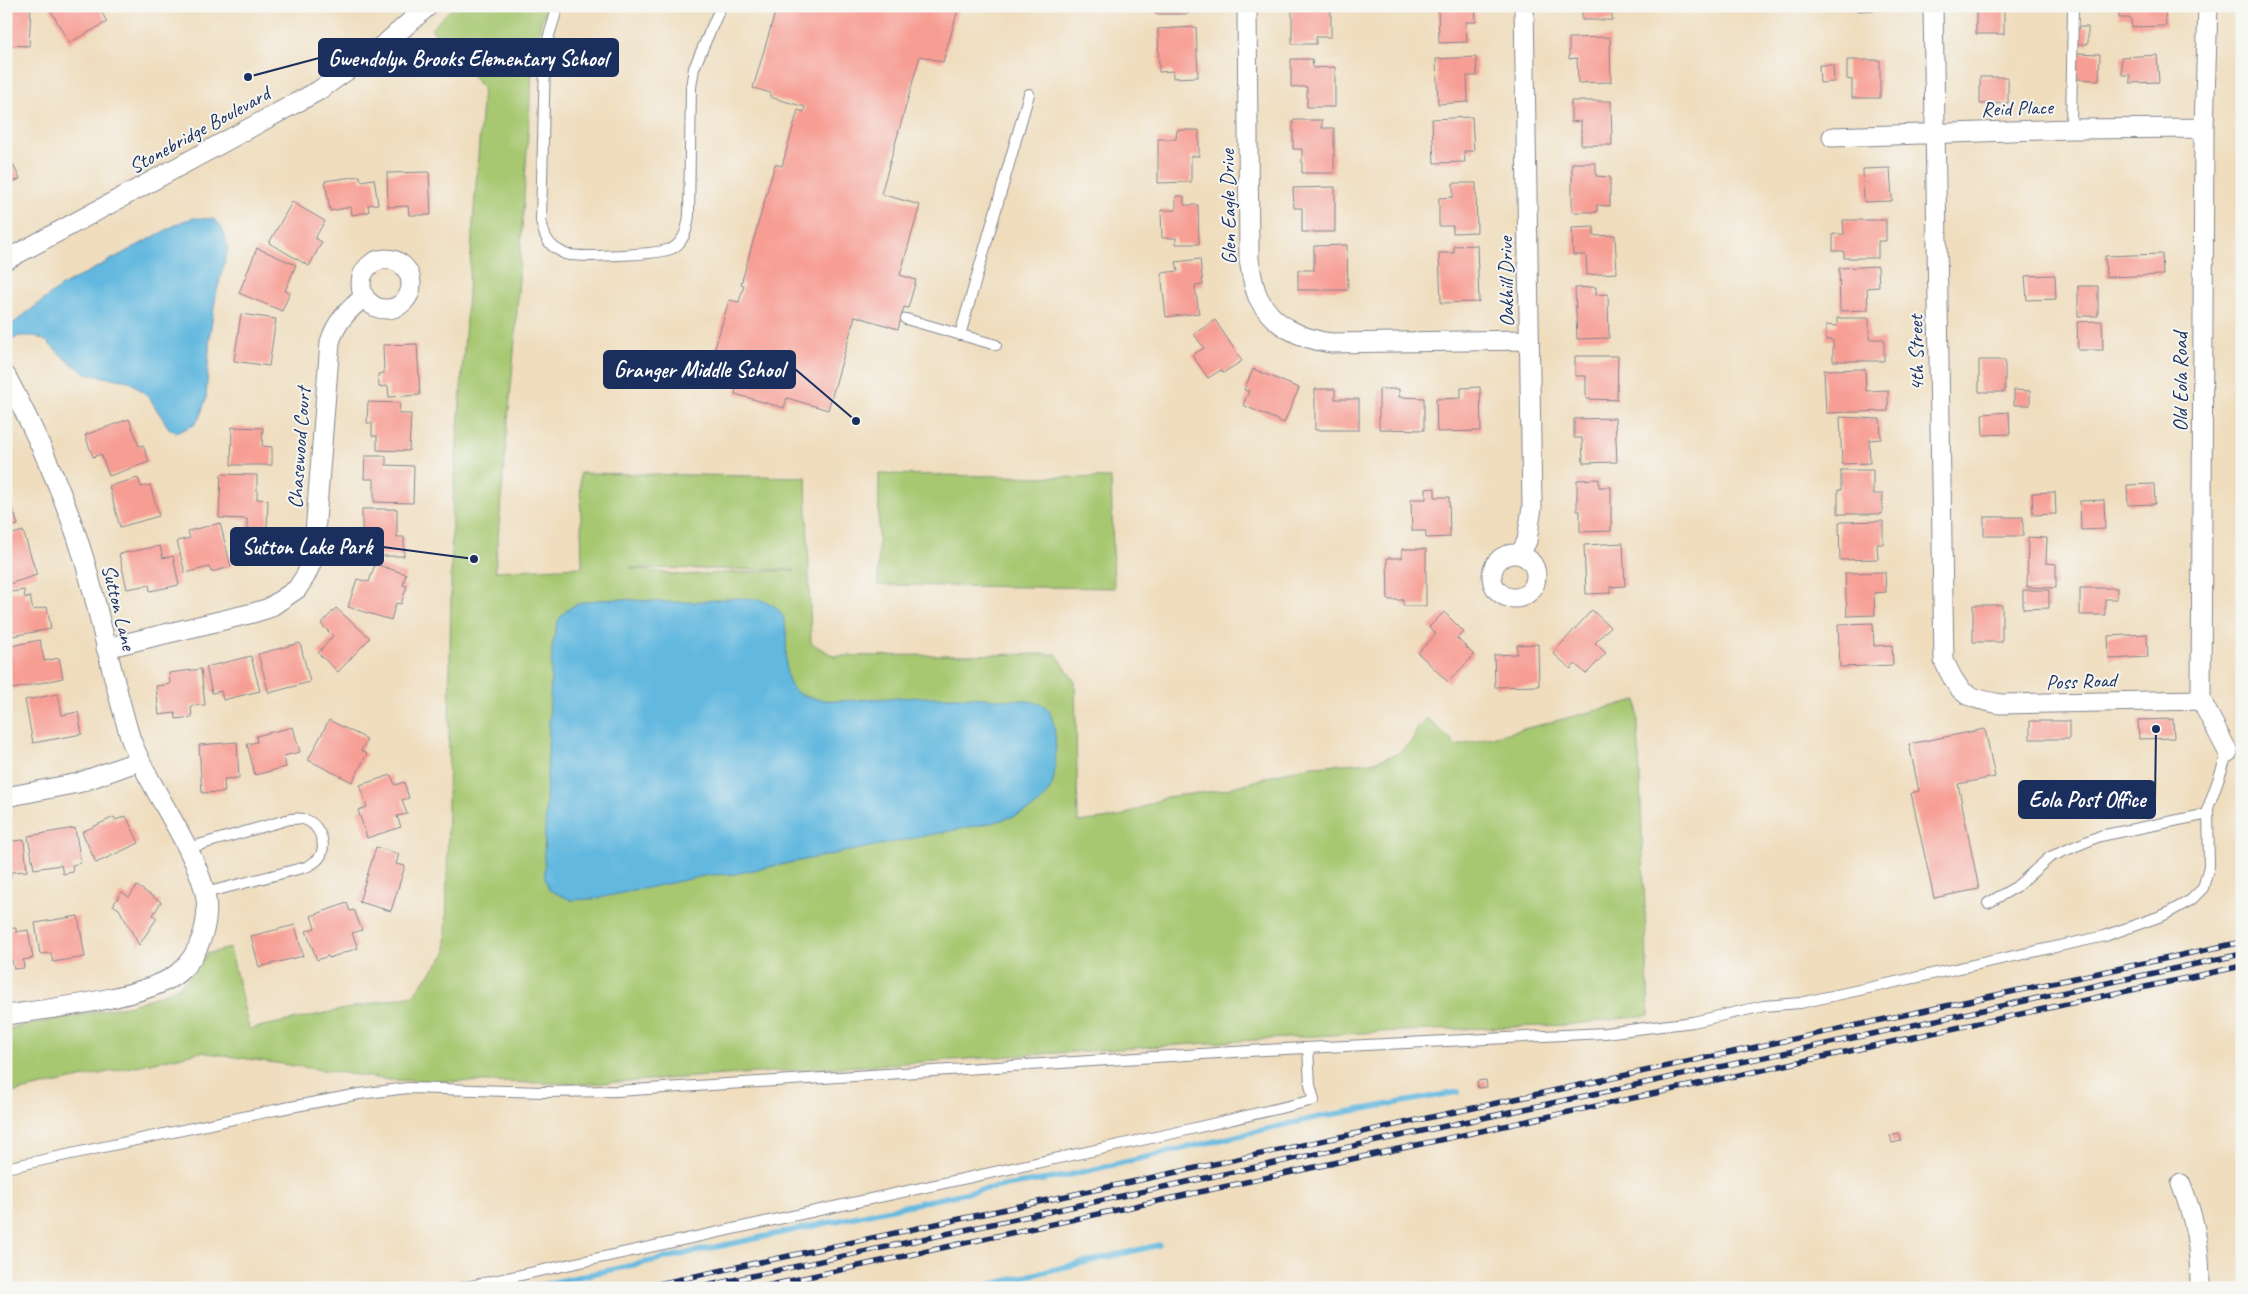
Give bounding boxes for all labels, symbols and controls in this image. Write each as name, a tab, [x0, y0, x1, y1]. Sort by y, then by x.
callout: Gwendolyn Brooks Elementary School	[319, 39, 618, 76]
text: Gwendolyn Brooks Elementary School	[328, 45, 612, 73]
street label: Stonebridge Boulevard	[124, 79, 277, 179]
street label: Reid Place	[1981, 94, 2056, 122]
street label: Glen Eagle Drive	[1214, 148, 1242, 265]
street label: Oakhill Drive	[1492, 234, 1520, 327]
street label: 4th Street	[1902, 313, 1930, 391]
street label: Old Eola Road	[2167, 329, 2193, 432]
callout: Granger Middle School	[604, 351, 795, 388]
text: Granger Middle School	[614, 356, 788, 384]
street label: Chasewood Court	[282, 383, 316, 509]
callout: Sutton Lake Park	[231, 528, 383, 565]
text: Sutton Lake Park	[242, 533, 374, 561]
street label: Sutton Lane	[96, 562, 143, 655]
street label: Poss Road	[2045, 667, 2120, 695]
callout: Eola Post Office	[2019, 781, 2155, 818]
text: Eola Post Office	[2029, 786, 2148, 814]

